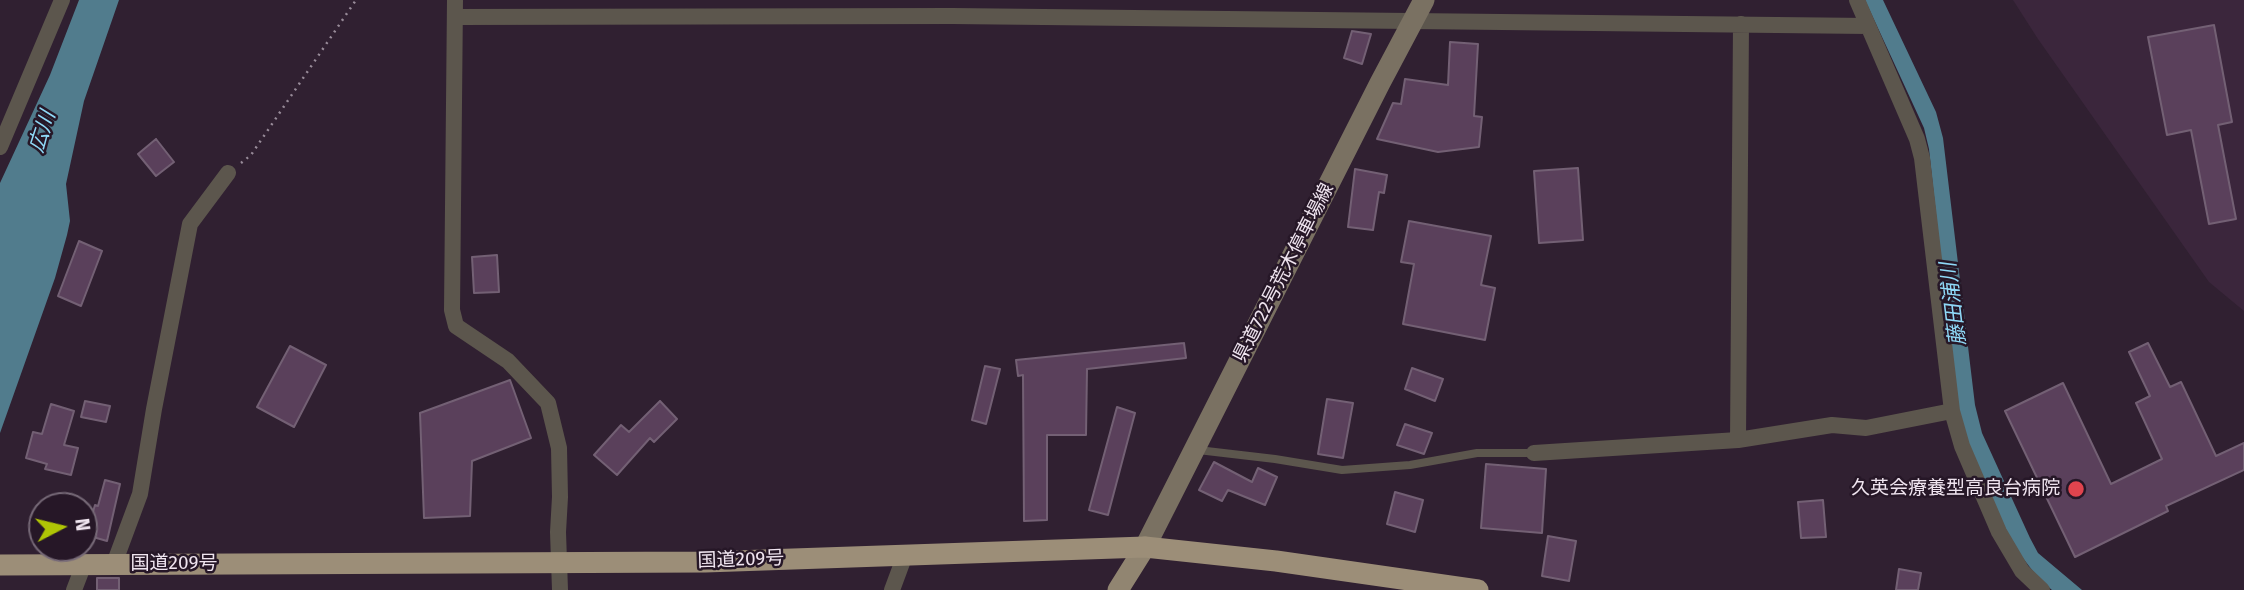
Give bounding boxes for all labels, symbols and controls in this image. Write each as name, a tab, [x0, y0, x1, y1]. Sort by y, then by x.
water label: 広川	[25, 108, 61, 156]
street label: 県道722号荒木停車場線	[1229, 180, 1339, 366]
water label: 藤田浦川	[1936, 261, 1972, 347]
place label: 久英会療養型高良台病院	[1851, 478, 2060, 500]
marker: 久英会療養型高良台病院	[2066, 479, 2086, 499]
north arrow	[28, 492, 98, 562]
text: N	[70, 517, 95, 532]
street label: 国道209号	[697, 547, 785, 573]
street label: 国道209号	[131, 553, 217, 575]

